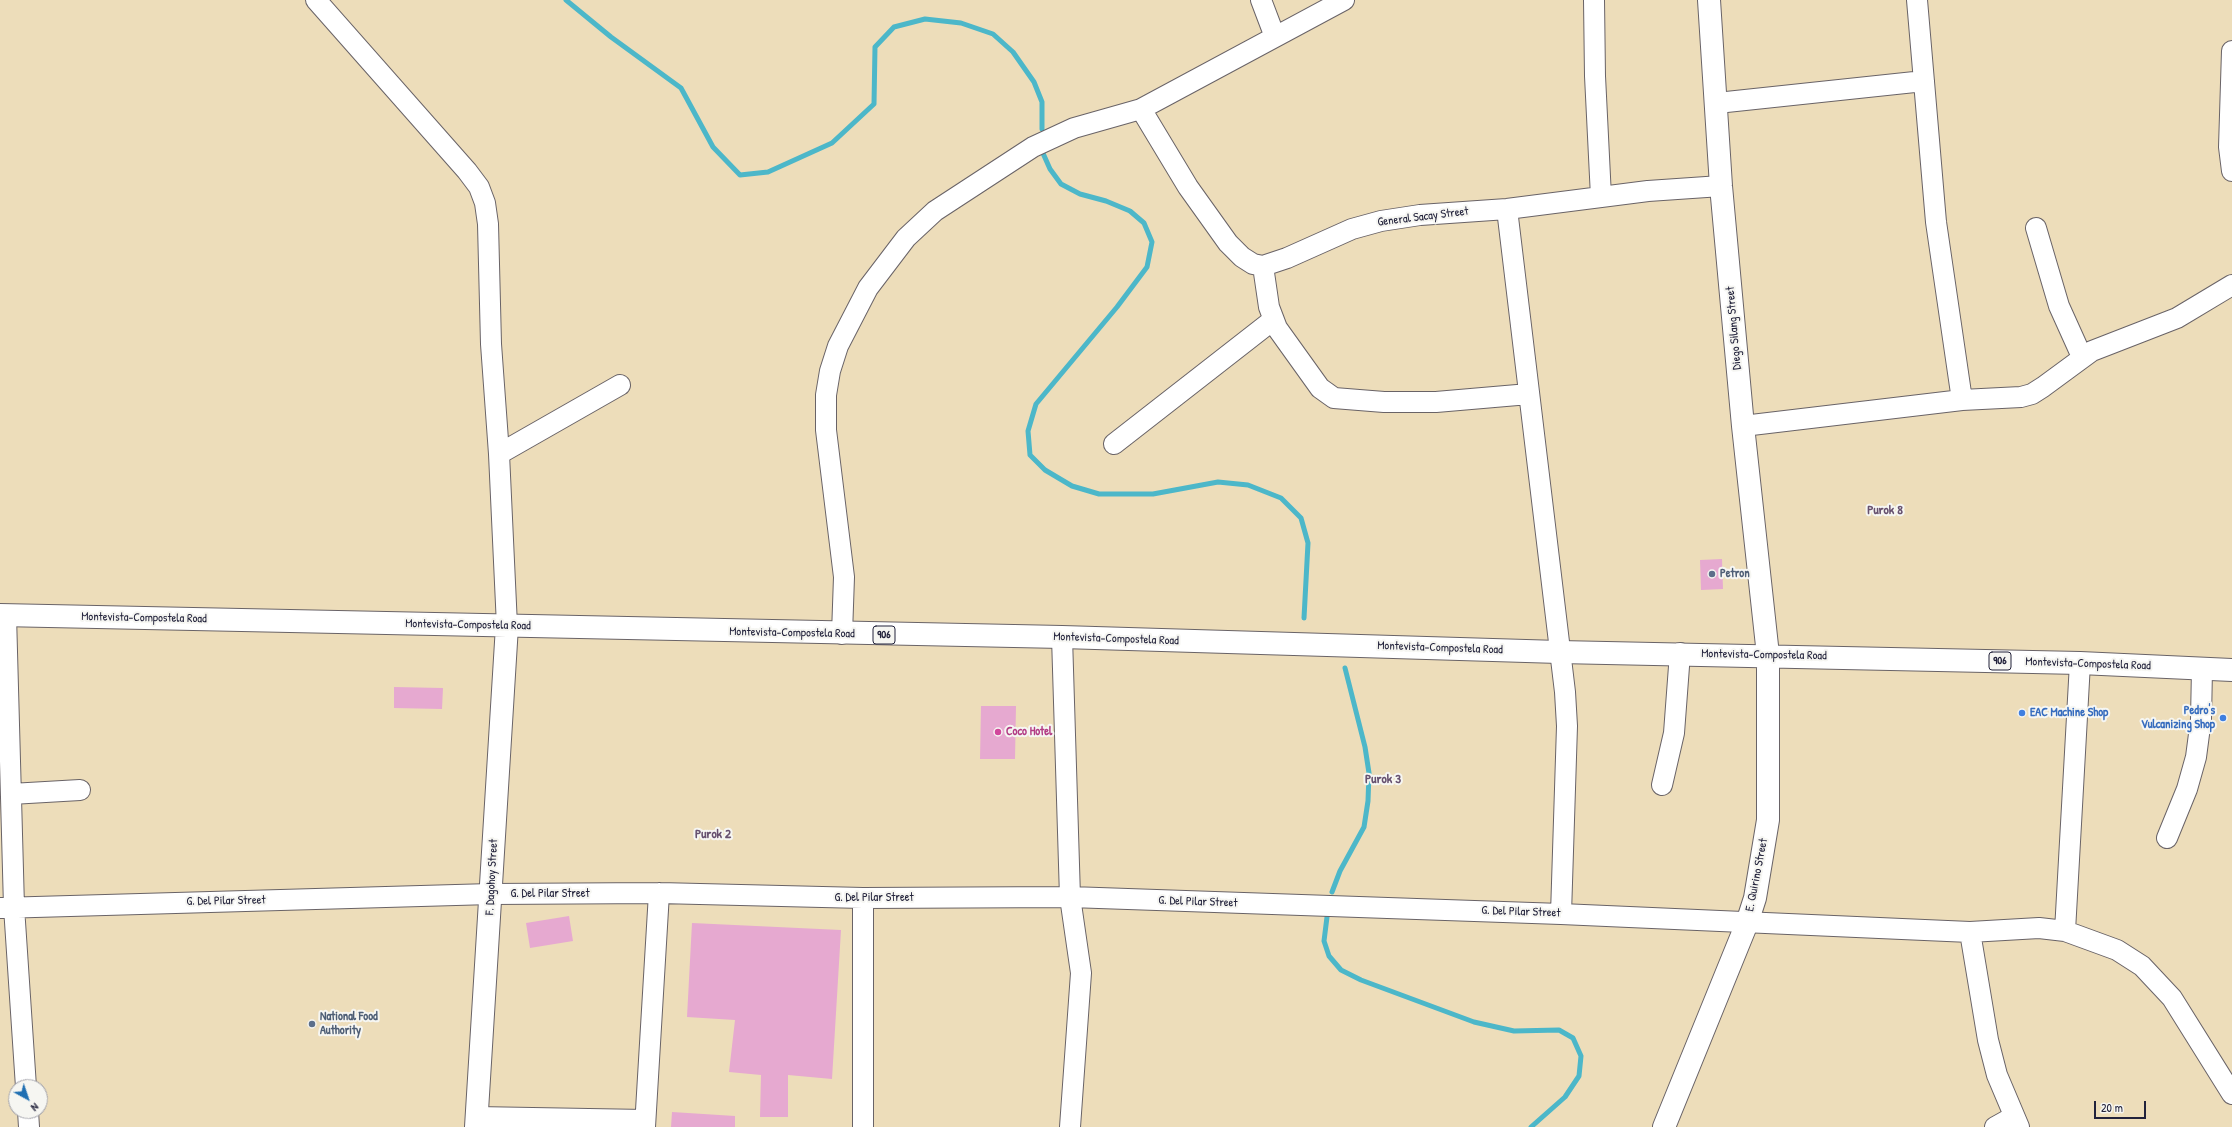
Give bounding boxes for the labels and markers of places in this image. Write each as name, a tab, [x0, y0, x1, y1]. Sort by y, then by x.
place label: Petron	[1720, 567, 1750, 581]
marker: Petron	[1707, 569, 1717, 579]
place label: Pedro's Vulcanizing Shop	[2141, 704, 2215, 732]
place label: EAC Machine Shop	[2030, 706, 2108, 720]
marker: EAC Machine Shop	[2017, 708, 2027, 718]
marker: Pedro's Vulcanizing Shop	[2218, 713, 2228, 723]
place label: Coco Hotel	[1006, 725, 1052, 739]
marker: Coco Hotel	[993, 727, 1003, 737]
place label: National Food Authority	[320, 1010, 378, 1038]
marker: National Food Authority	[307, 1019, 317, 1029]

